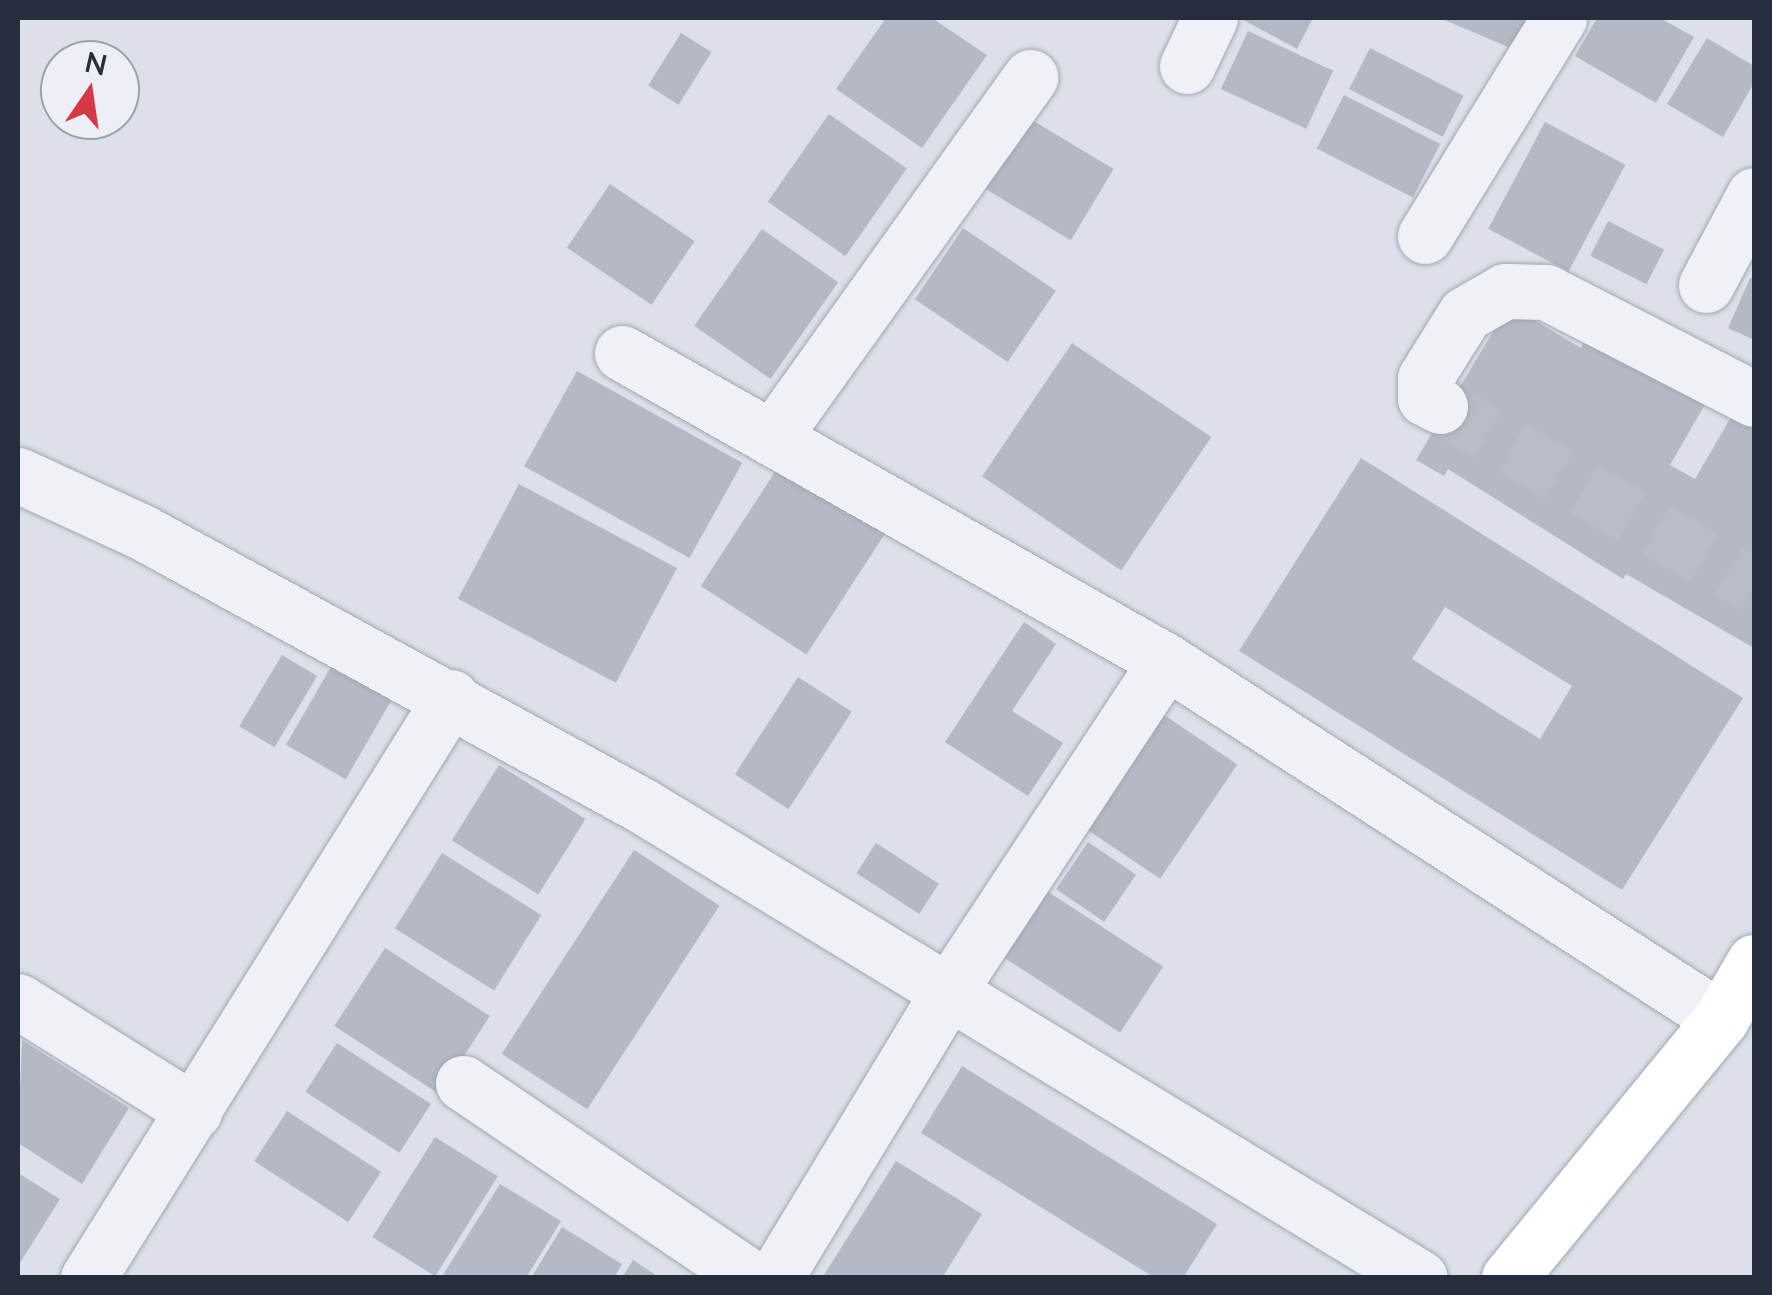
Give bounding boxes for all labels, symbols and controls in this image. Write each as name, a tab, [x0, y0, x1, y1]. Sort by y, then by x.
north arrow	[40, 40, 140, 140]
text: N	[82, 44, 111, 82]

